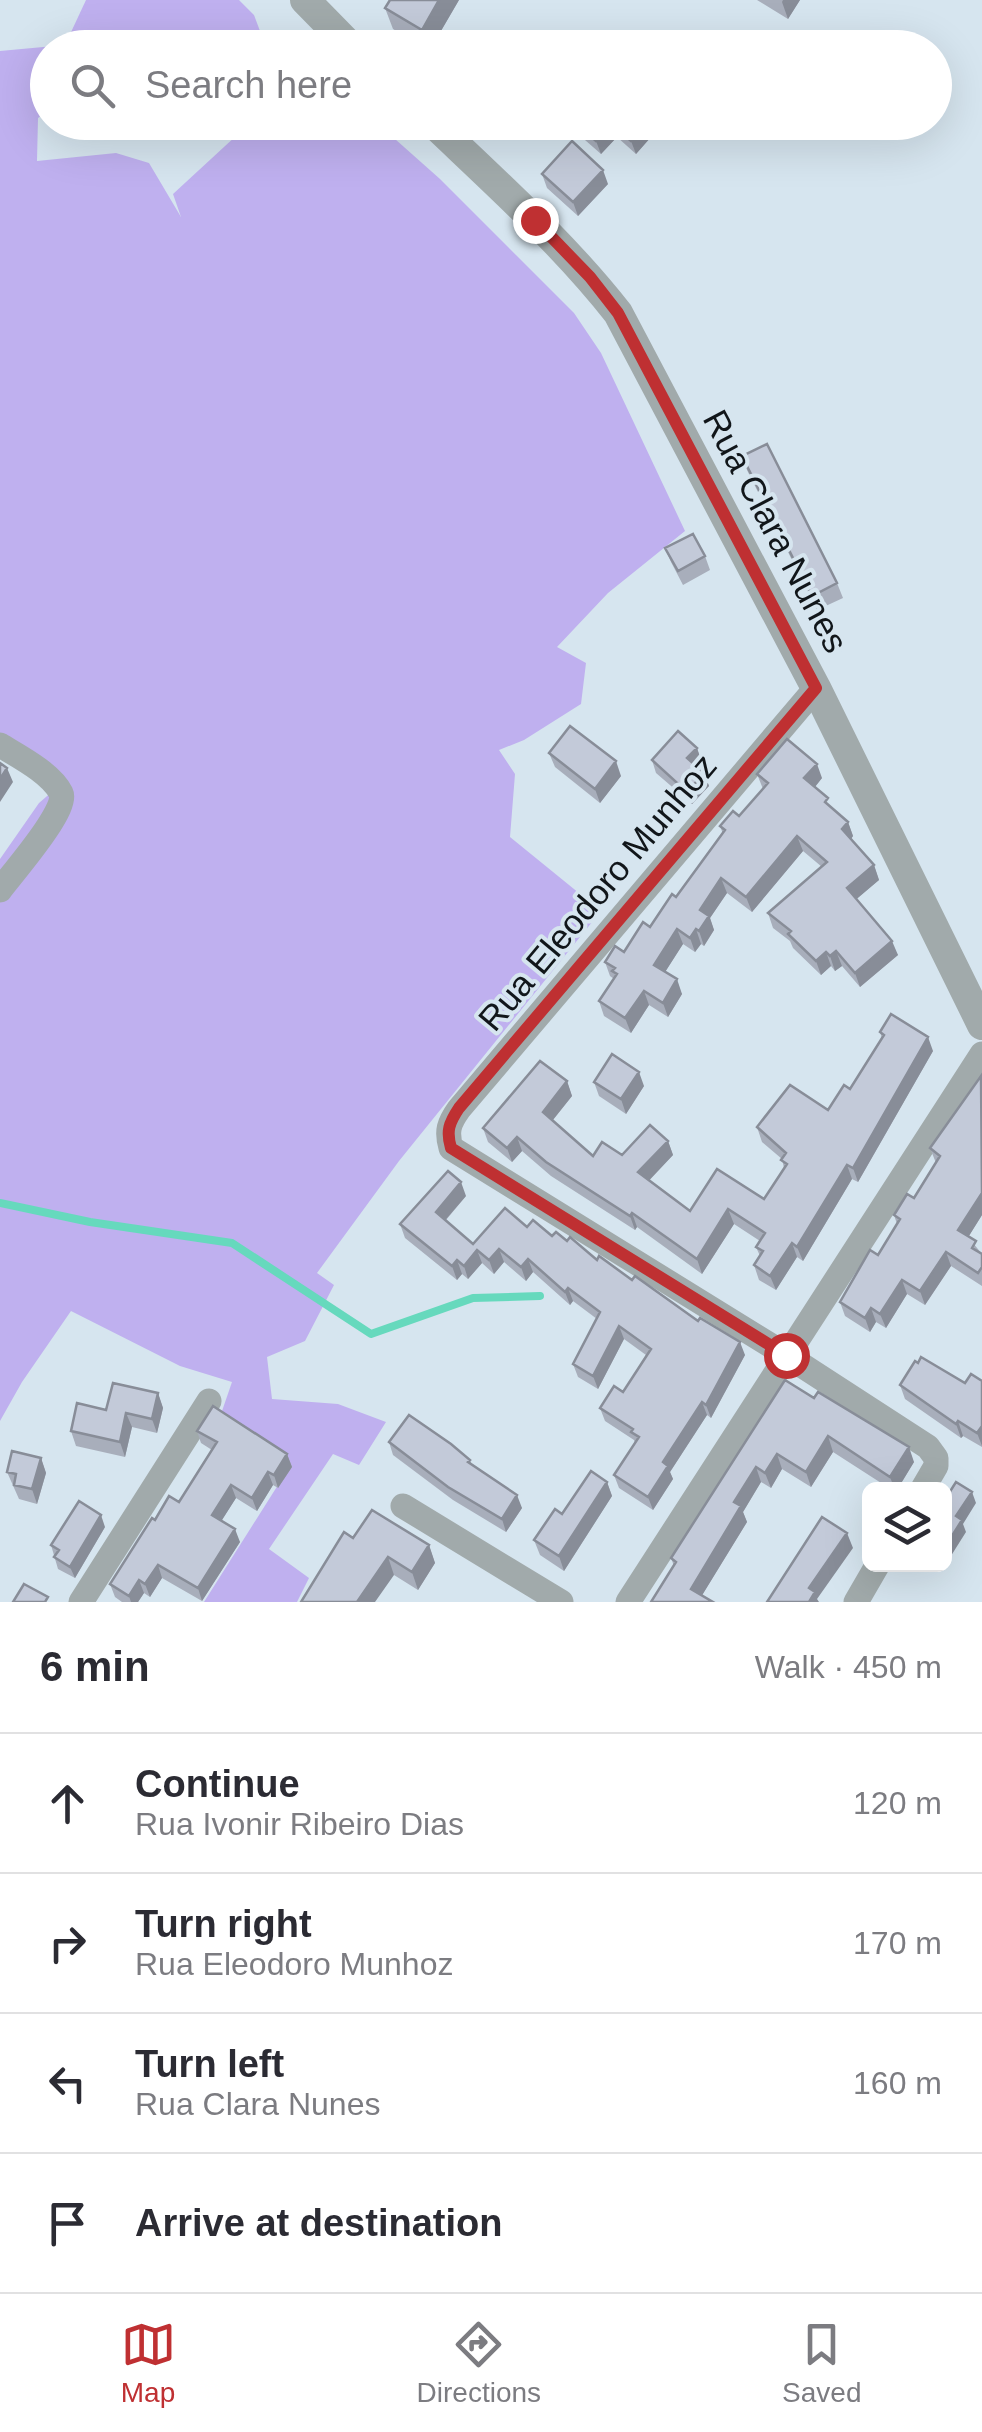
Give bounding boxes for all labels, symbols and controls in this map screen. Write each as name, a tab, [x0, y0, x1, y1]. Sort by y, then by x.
search box	[30, 30, 952, 140]
icon: search	[65, 58, 120, 113]
text: Search here	[145, 64, 352, 106]
route end	[513, 198, 559, 244]
street label: Rua Clara Nunes	[696, 403, 856, 659]
street label: Rua Eleodoro Munhoz	[470, 746, 724, 1038]
route start	[764, 1333, 810, 1379]
map controls	[862, 1482, 952, 1572]
button: layers	[862, 1482, 952, 1572]
text: 6 min	[40, 1643, 150, 1690]
text: Walk · 450 m	[755, 1649, 942, 1685]
text: Continue	[135, 1763, 300, 1805]
icon: ahead	[40, 1776, 95, 1831]
text: 120 m	[853, 1785, 942, 1821]
text: Rua Ivonir Ribeiro Dias	[135, 1806, 464, 1842]
text: Turn right	[135, 1903, 312, 1945]
icon: right	[40, 1916, 95, 1971]
text: 170 m	[853, 1925, 942, 1961]
text: Rua Eleodoro Munhoz	[135, 1946, 453, 1982]
text: Turn left	[135, 2043, 284, 2085]
icon: left	[40, 2056, 95, 2111]
text: 160 m	[853, 2065, 942, 2101]
text: Rua Clara Nunes	[135, 2086, 380, 2122]
icon: arrive	[40, 2196, 95, 2251]
text: Arrive at destination	[135, 2202, 502, 2244]
tab: Map	[121, 2317, 176, 2409]
tab: Directions	[417, 2317, 541, 2409]
tab: Saved	[782, 2317, 861, 2409]

